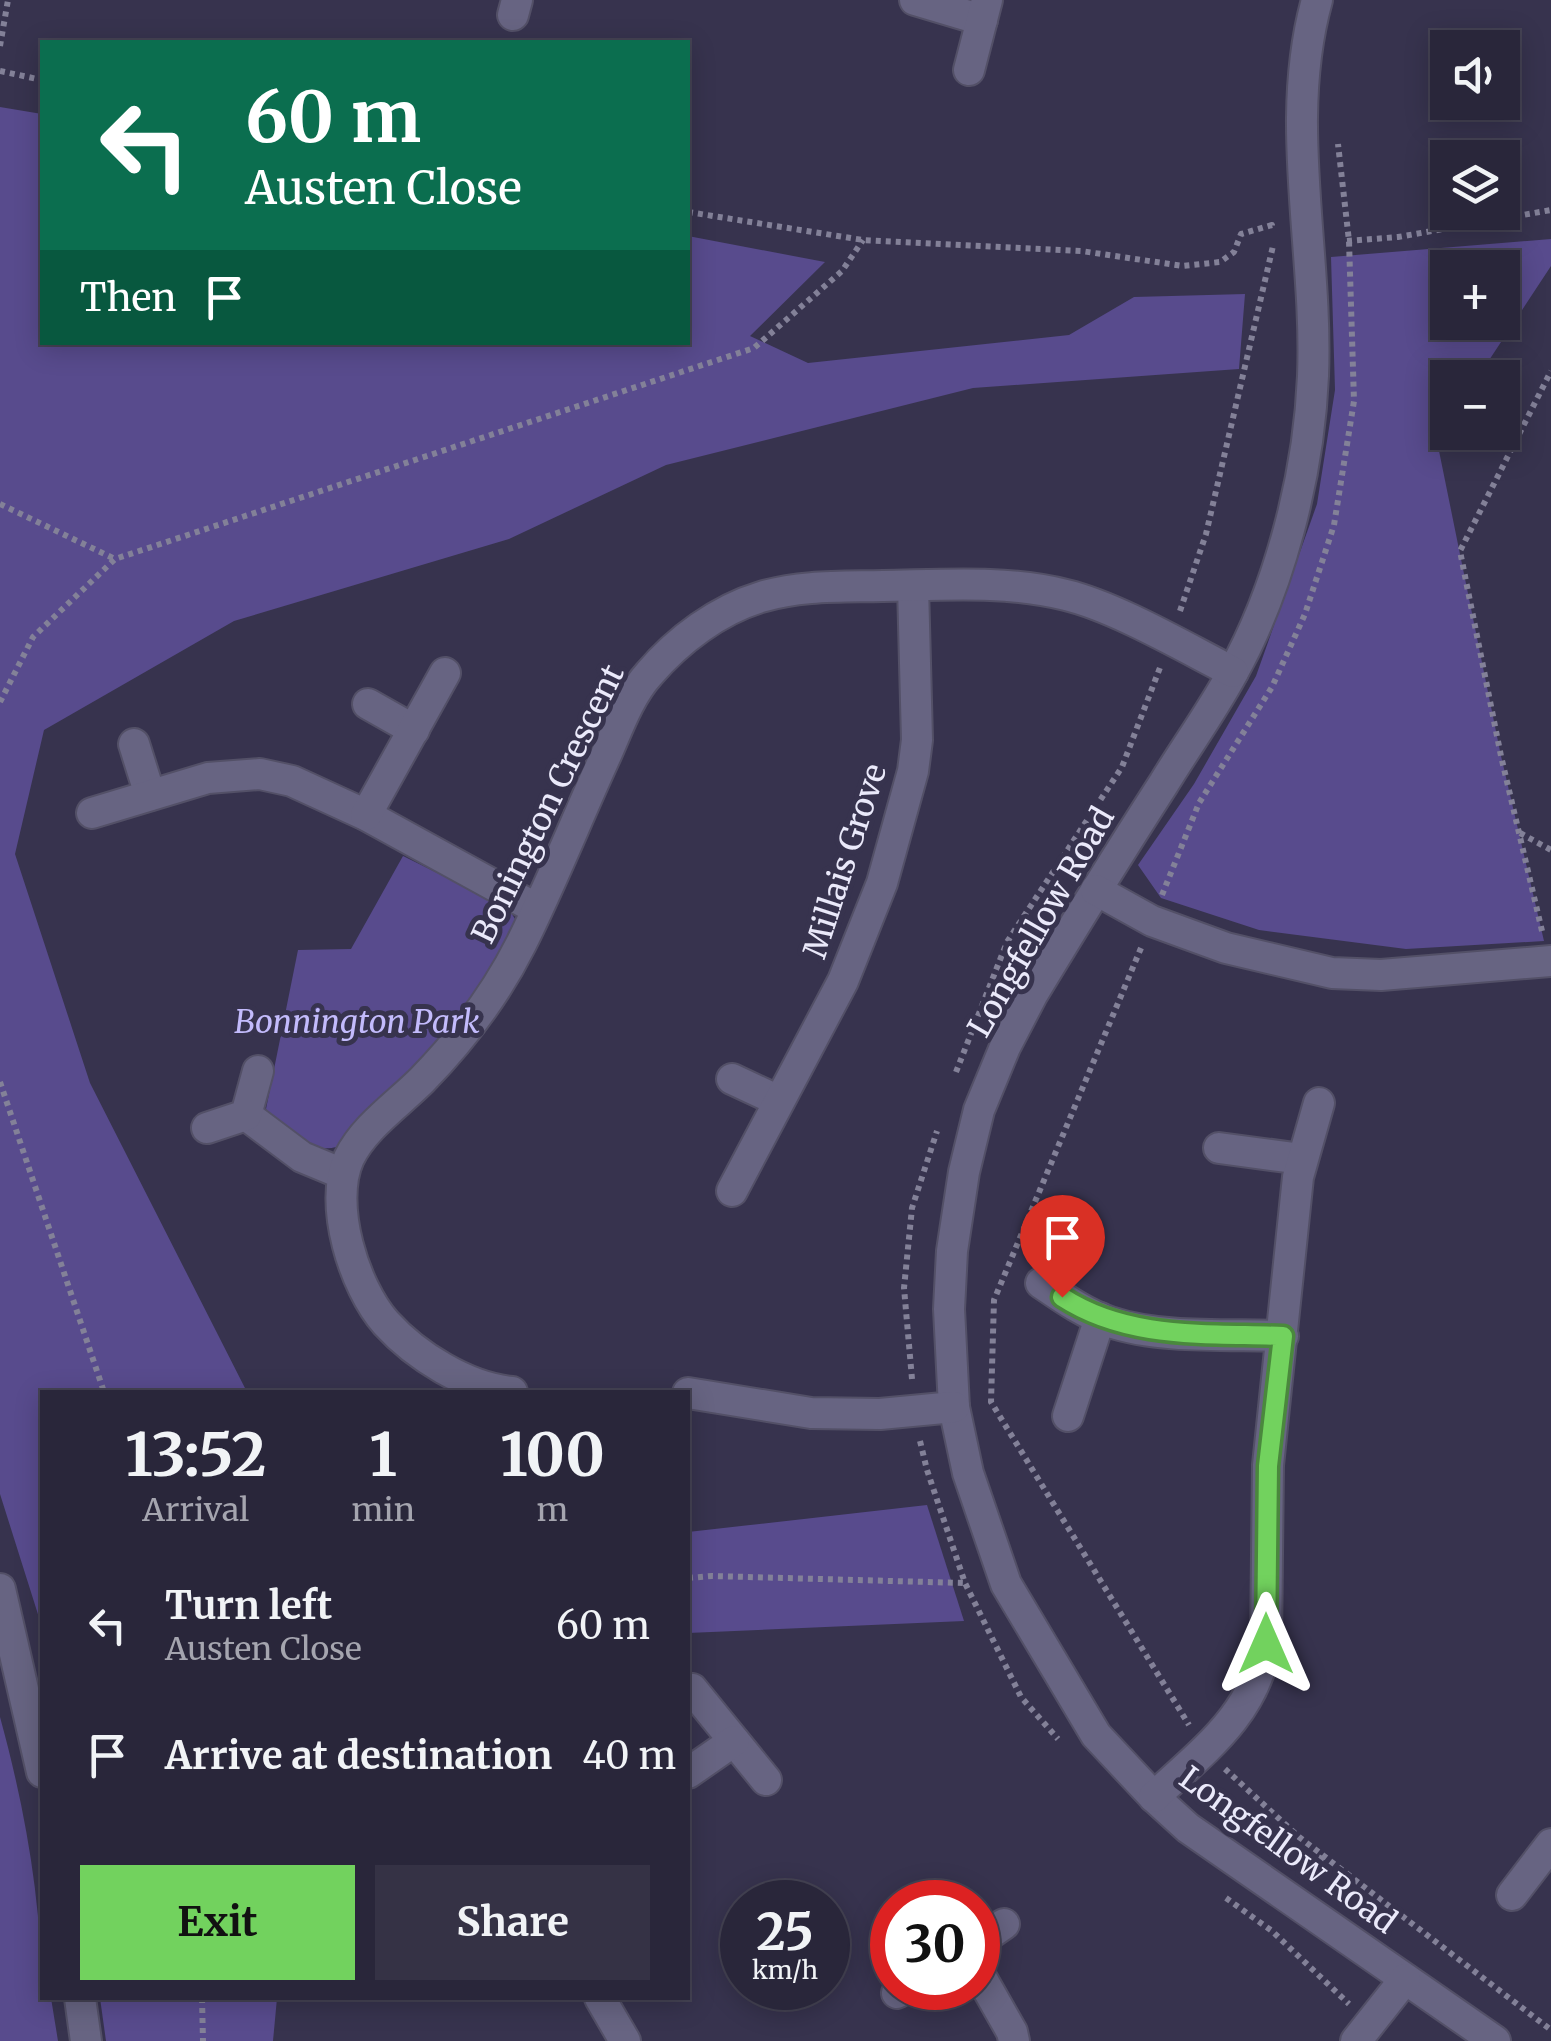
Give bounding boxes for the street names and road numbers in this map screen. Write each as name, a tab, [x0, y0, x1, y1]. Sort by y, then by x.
street label: Bonington Crescent	[463, 658, 633, 950]
street label: Millais Grove	[795, 759, 895, 963]
street label: Longfellow Road	[959, 800, 1123, 1044]
street label: Longfellow Road	[1172, 1758, 1404, 1942]

